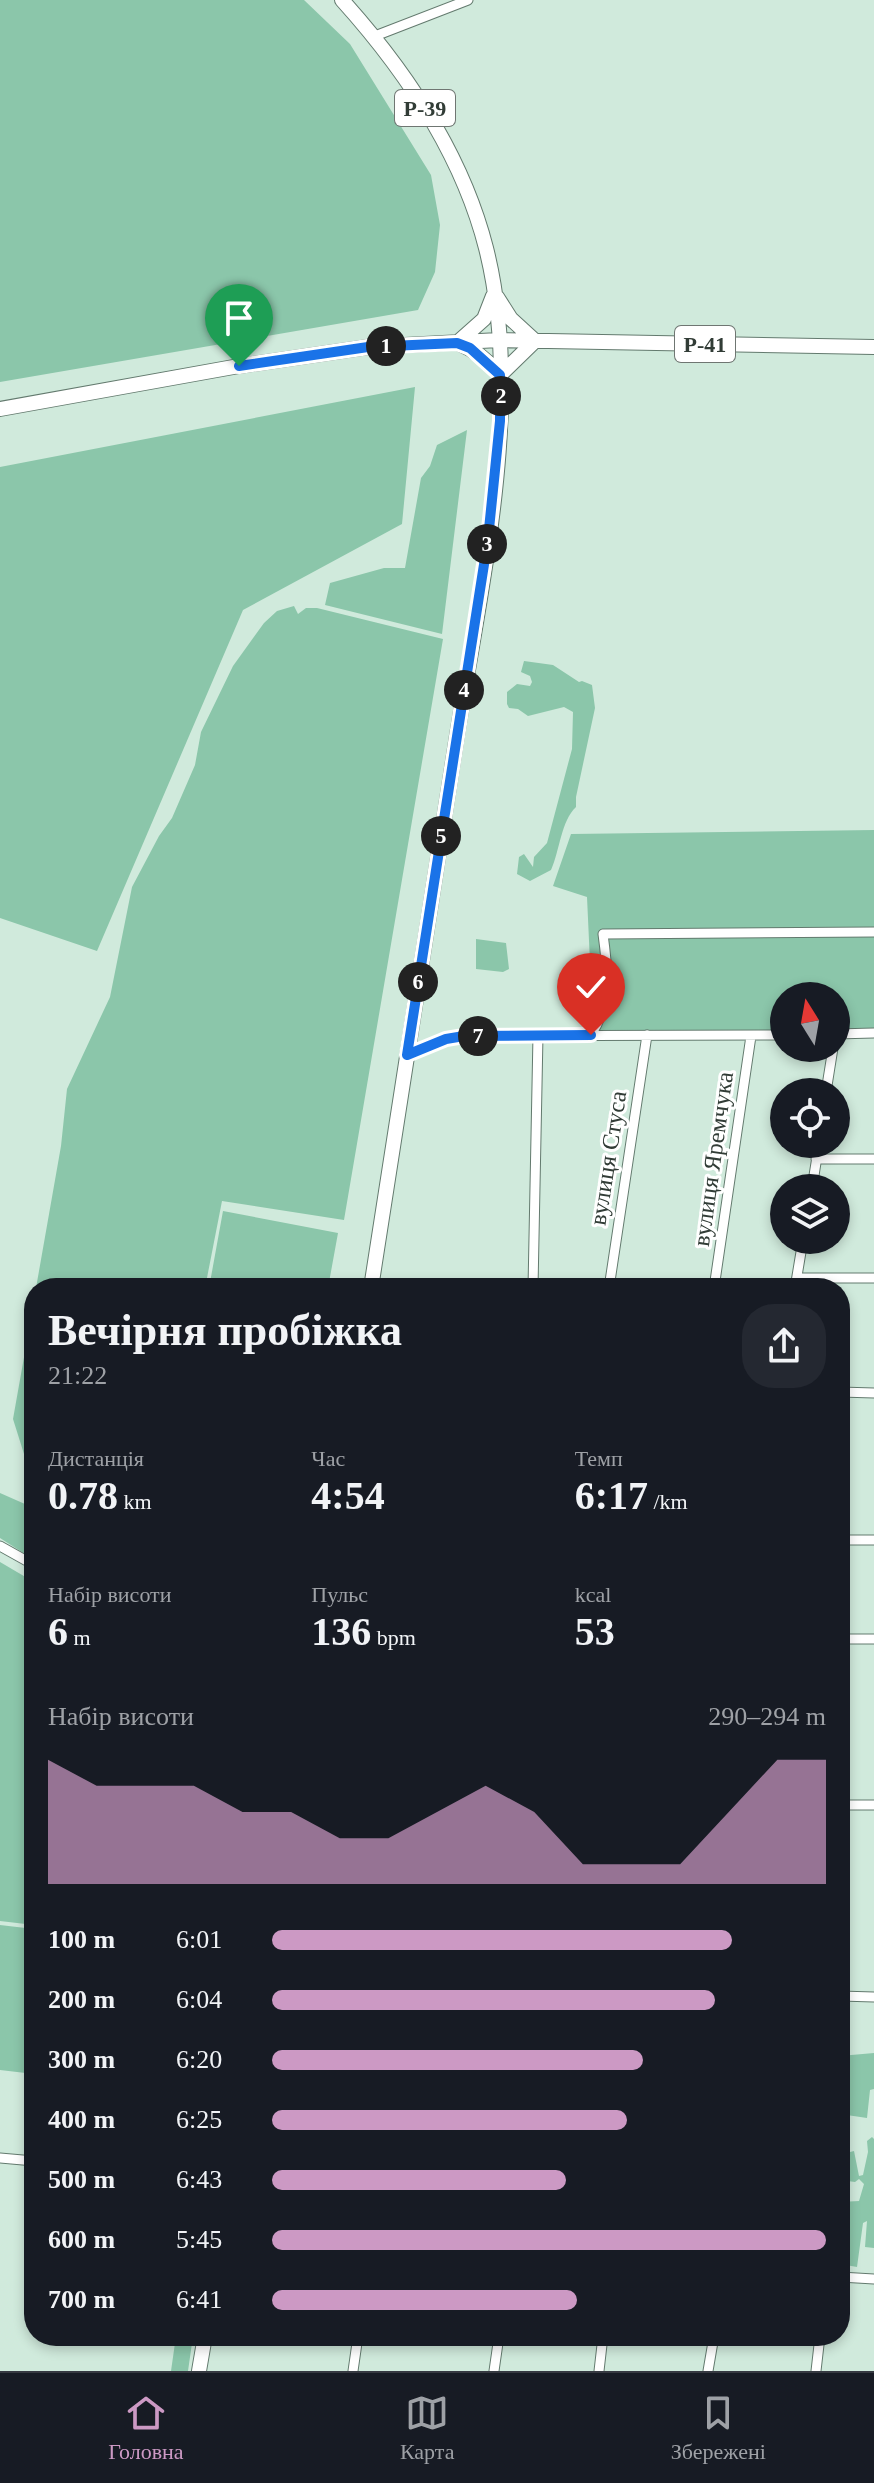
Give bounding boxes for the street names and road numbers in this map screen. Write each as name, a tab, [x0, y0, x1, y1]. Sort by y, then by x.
road number: Р-39	[395, 90, 455, 126]
road number: Р-41	[675, 326, 735, 362]
street label: вулиця Яремчука	[688, 1070, 738, 1248]
street label: вулиця Стуса	[585, 1089, 632, 1227]

